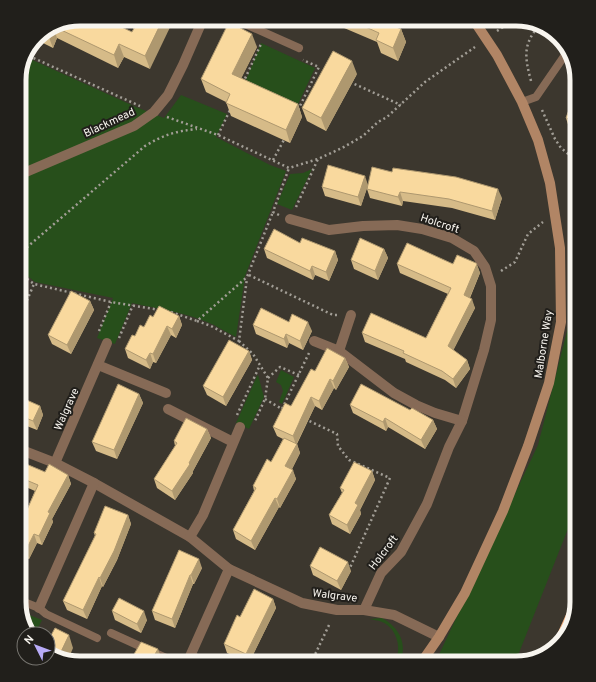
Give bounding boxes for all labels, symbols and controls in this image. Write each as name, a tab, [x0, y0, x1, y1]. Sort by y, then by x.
street label: Blackmead	[82, 105, 137, 141]
street label: Holcroft	[418, 211, 461, 237]
street label: Malborne Way	[532, 309, 556, 379]
street label: Walgrave	[51, 386, 83, 433]
street label: Holcroft	[366, 532, 401, 573]
street label: Walgrave	[312, 586, 358, 606]
north arrow	[16, 626, 56, 666]
text: N	[21, 632, 37, 648]

